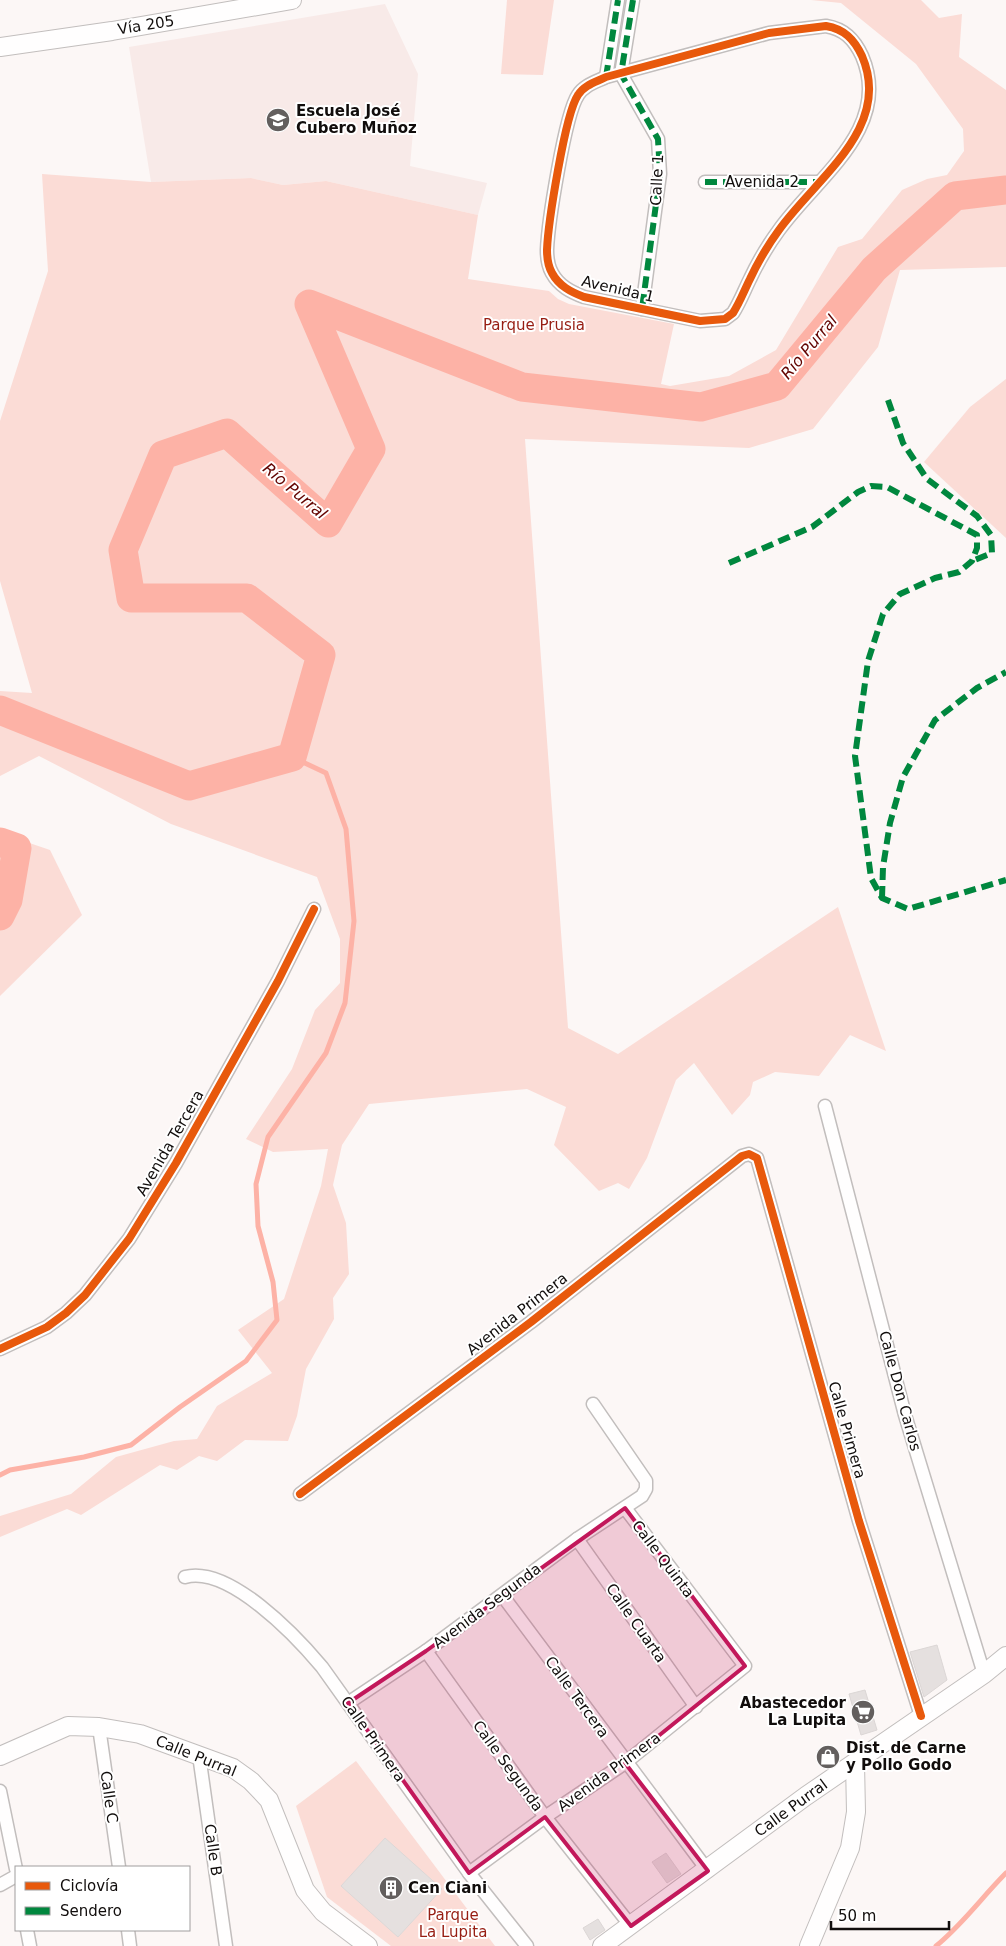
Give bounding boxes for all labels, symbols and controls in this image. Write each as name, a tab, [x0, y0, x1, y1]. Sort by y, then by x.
street label: Vía 205	[116, 12, 176, 38]
place label: Escuela José Cubero Muñoz	[296, 102, 417, 137]
school or university icon: Escuela José Cubero Muñoz	[265, 107, 291, 133]
street label: Calle 1	[647, 154, 667, 206]
street label: Avenida 2	[725, 173, 799, 191]
street label: Avenida 1	[580, 272, 656, 306]
water label: Río Purral	[777, 311, 842, 383]
park label: Parque Prusia	[483, 316, 585, 334]
water label: Río Purral	[259, 459, 331, 524]
street label: Avenida Tercera	[132, 1087, 208, 1199]
street label: Avenida Primera	[463, 1269, 571, 1359]
street label: Calle Don Carlos	[875, 1329, 925, 1453]
street label: Calle Primera	[825, 1379, 869, 1481]
street label: Calle Quinta	[628, 1517, 698, 1601]
street label: Avenida Segunda	[429, 1559, 545, 1653]
street label: Calle Cuarta	[602, 1580, 670, 1666]
street label: Calle Tercera	[541, 1653, 613, 1741]
street label: Calle Primera	[337, 1693, 409, 1785]
place label: Abastecedor La Lupita	[740, 1694, 847, 1729]
supermarket icon: Abastecedor La Lupita	[850, 1699, 876, 1725]
street label: Calle Segunda	[469, 1717, 547, 1815]
street label: Avenida Primera	[554, 1729, 664, 1815]
street label: Calle Purral	[153, 1732, 239, 1780]
place label: Dist. de Carne y Pollo Godo	[846, 1739, 966, 1774]
shop icon: Dist. de Carne y Pollo Godo	[815, 1744, 841, 1770]
street label: Calle C	[96, 1770, 122, 1824]
street label: Calle Purral	[751, 1776, 831, 1840]
street label: Calle B	[200, 1823, 226, 1877]
legend	[15, 1866, 190, 1931]
building icon: Cen Ciani	[378, 1875, 404, 1901]
text: Ciclovía	[60, 1877, 118, 1895]
place label: Cen Ciani	[408, 1879, 487, 1897]
scale bar	[831, 1898, 948, 1930]
text: Sendero	[60, 1902, 122, 1920]
park label: Parque La Lupita	[419, 1906, 487, 1941]
text: 50 m	[838, 1907, 876, 1925]

